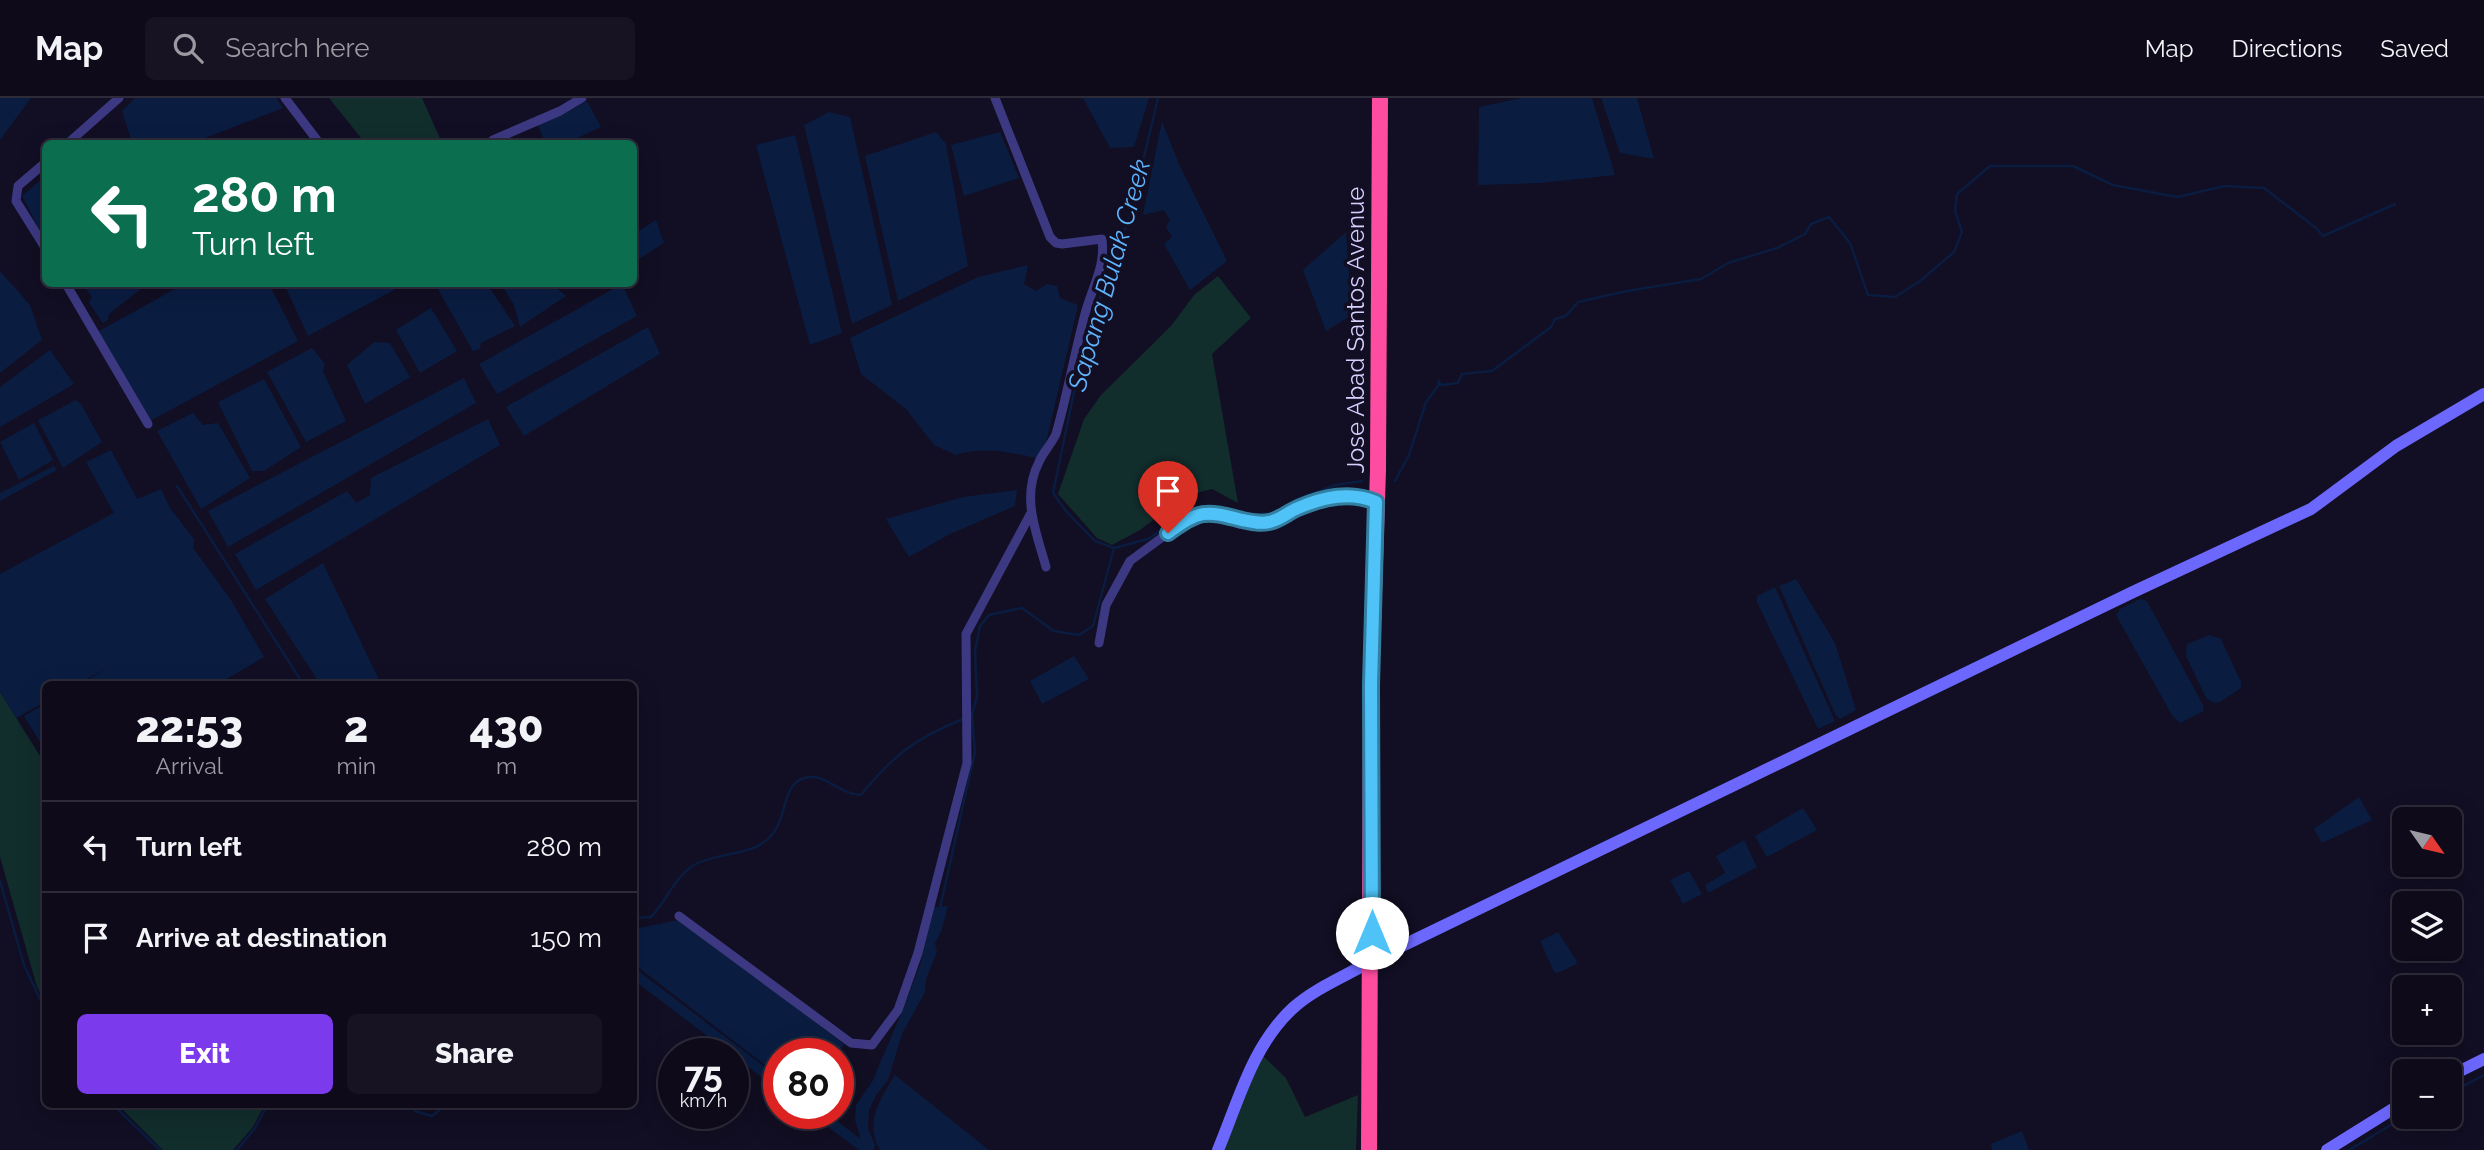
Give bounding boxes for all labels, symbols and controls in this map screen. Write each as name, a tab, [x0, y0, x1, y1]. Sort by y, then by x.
search box	[145, 17, 635, 80]
text: Map	[35, 29, 103, 68]
icon: search	[169, 29, 207, 67]
text: Search here	[225, 33, 370, 63]
text: Map	[2145, 34, 2194, 63]
text: Directions	[2232, 34, 2342, 63]
text: Saved	[2380, 34, 2449, 63]
water label: Sapang Bulak Creek	[1061, 156, 1156, 395]
text: 280 m	[192, 166, 337, 223]
icon: left	[77, 168, 168, 259]
street label: Jose Abad Santos Avenue	[1341, 187, 1370, 473]
text: Turn left	[192, 225, 314, 262]
pin	[1138, 461, 1198, 533]
icon: arrive	[1149, 472, 1187, 510]
text: 22:53	[135, 703, 243, 752]
text: 2	[344, 703, 368, 752]
text: 430	[470, 703, 544, 752]
text: Arrival	[156, 752, 223, 779]
text: min	[337, 752, 376, 779]
text: m	[496, 752, 517, 779]
north arrow	[2392, 807, 2462, 877]
map controls	[2392, 807, 2462, 1129]
icon: left	[77, 828, 115, 866]
text: Turn left	[136, 832, 242, 862]
text: 280 m	[527, 832, 602, 862]
button: layers	[2392, 891, 2462, 961]
position arrow	[1335, 896, 1409, 970]
icon: arrive	[77, 919, 115, 957]
text: Arrive at destination	[136, 923, 387, 953]
text: 150 m	[530, 923, 602, 953]
button: +	[2392, 975, 2462, 1045]
button: Exit	[77, 1014, 333, 1094]
button: Share	[347, 1014, 602, 1094]
speed limit sign: 80	[763, 1038, 854, 1129]
text: 75	[684, 1054, 723, 1095]
button: −	[2392, 1059, 2462, 1129]
text: km/h	[680, 1090, 727, 1111]

